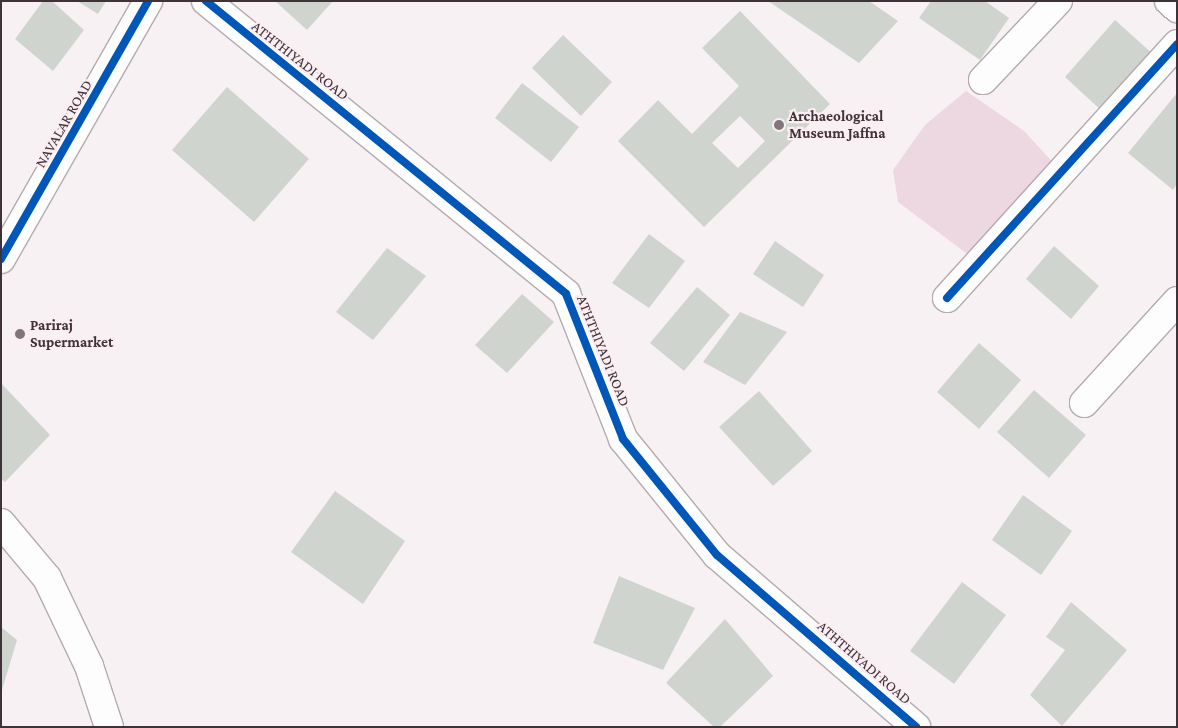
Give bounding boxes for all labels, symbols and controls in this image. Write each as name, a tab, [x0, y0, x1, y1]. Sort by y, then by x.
street label: ATHTHIYADI ROAD	[248, 17, 352, 105]
street label: NAVALAR ROAD	[32, 77, 96, 171]
place label: Archaeological Museum Jaffna	[789, 107, 885, 142]
marker: Archaeological Museum Jaffna	[773, 119, 785, 131]
street label: ATHTHIYADI ROAD	[572, 293, 634, 409]
place label: Pariraj Supermarket	[30, 316, 113, 351]
marker: Pariraj Supermarket	[14, 328, 26, 340]
street label: ATHTHIYADI ROAD	[813, 617, 915, 709]

